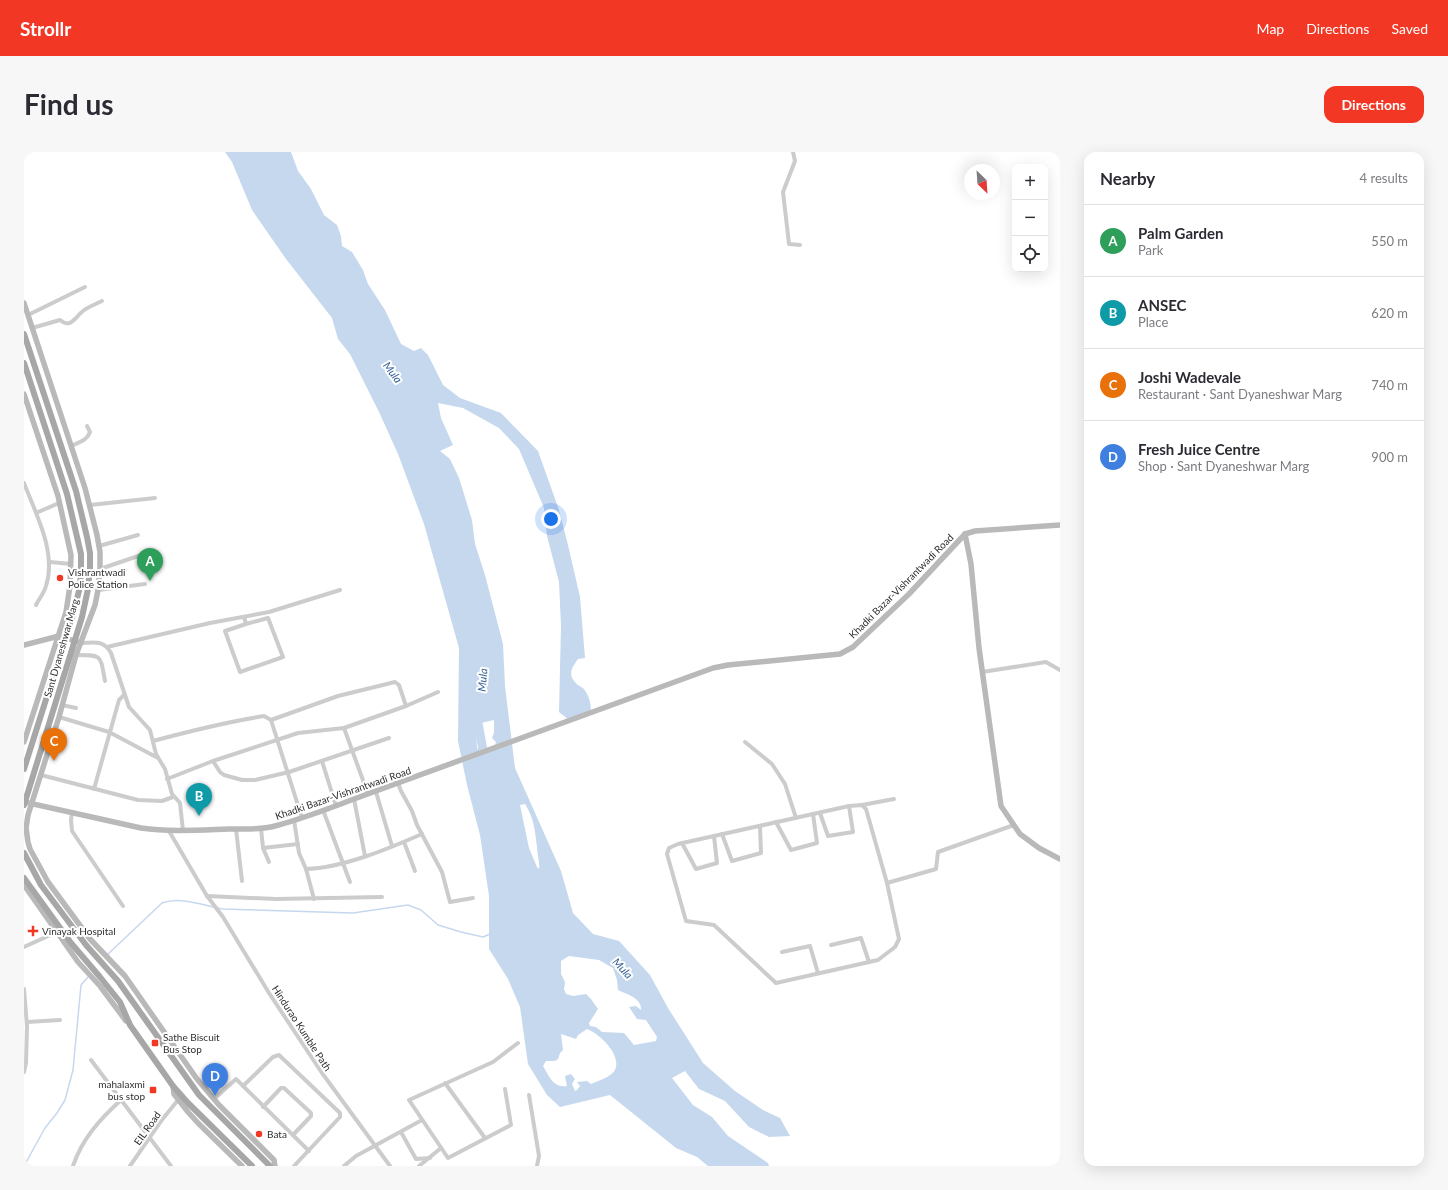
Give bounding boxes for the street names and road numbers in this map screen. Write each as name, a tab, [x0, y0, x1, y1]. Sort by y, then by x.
street label: Khadki Bazar-Vishrantwadi Road	[846, 531, 956, 641]
street label: Sant Dyaneshwar Marg	[41, 597, 81, 699]
street label: Khadki Bazar-Vishrantwadi Road	[274, 764, 412, 822]
street label: Hindurao Kumble Path	[270, 983, 334, 1073]
street label: EIL Road	[131, 1109, 163, 1147]

